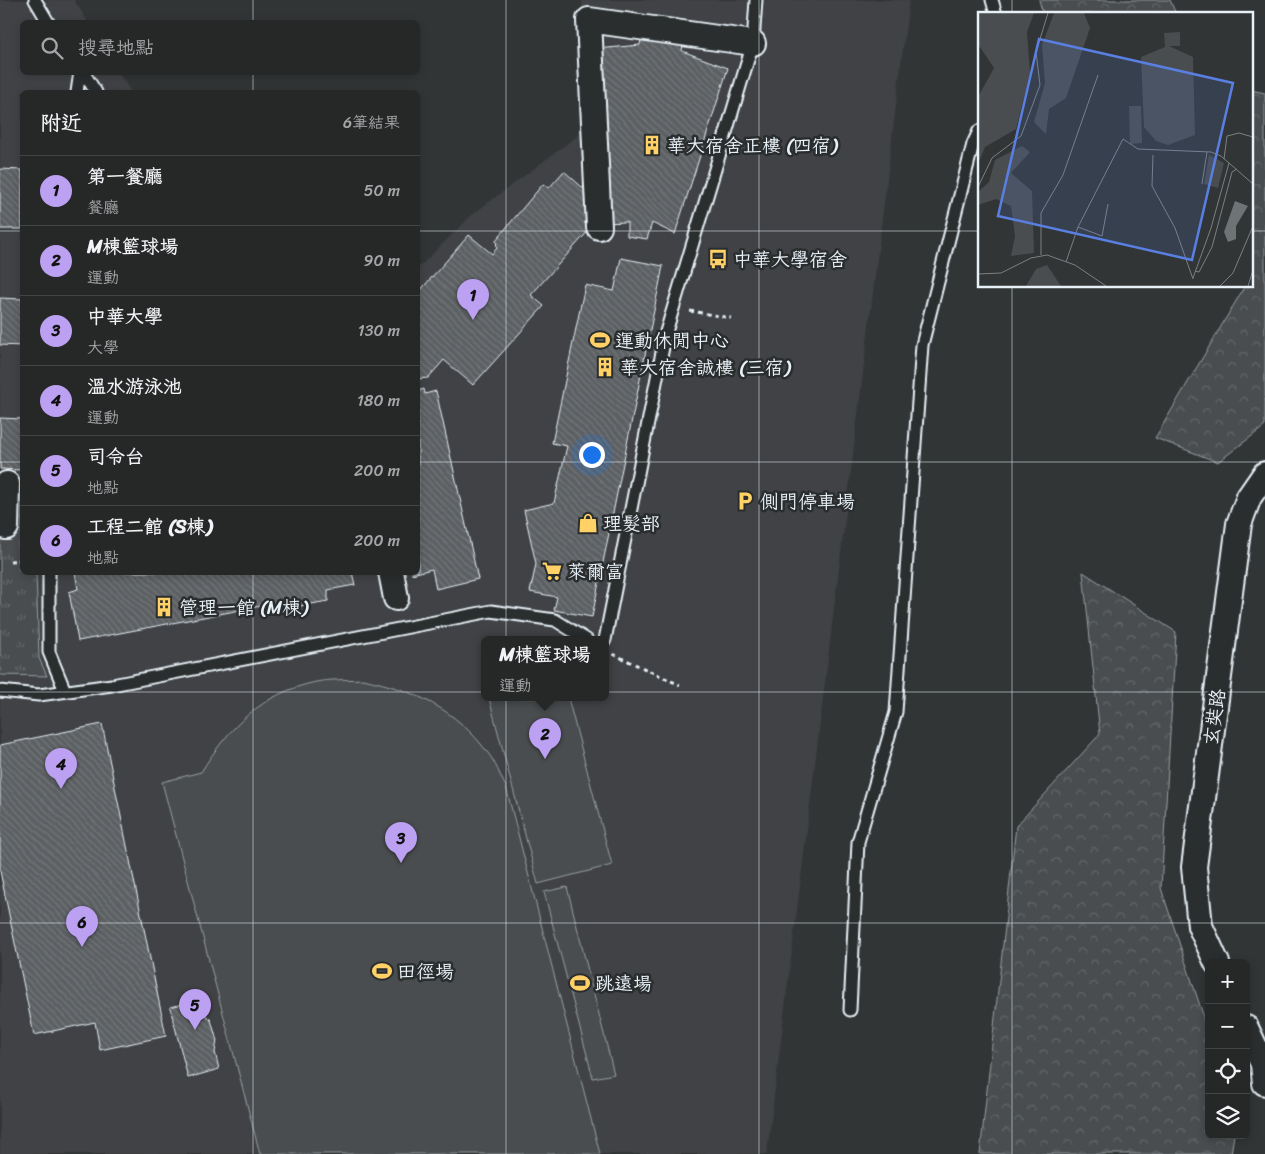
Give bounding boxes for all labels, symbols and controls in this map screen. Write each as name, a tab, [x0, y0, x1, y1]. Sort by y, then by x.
inset map	[978, 12, 1252, 288]
search box	[20, 20, 420, 75]
text: 搜尋地點	[78, 31, 154, 64]
icon: search	[38, 34, 66, 62]
text: 附近	[40, 104, 82, 142]
text: 6筆結果	[343, 108, 400, 137]
place label: 華大宿舍正樓 (四宿)	[667, 129, 839, 162]
building icon: 華大宿舍正樓 (四宿)	[641, 134, 663, 156]
text: 第一餐廳	[87, 160, 163, 193]
text: 1	[53, 176, 59, 205]
text: 50 m	[364, 176, 400, 205]
text: 餐廳	[87, 193, 119, 222]
text: M棟籃球場	[87, 230, 179, 263]
place label: 中華大學宿舍	[733, 243, 847, 276]
text: 2	[51, 246, 61, 275]
text: 90 m	[364, 246, 400, 275]
bus stop icon: 中華大學宿舍	[707, 248, 729, 270]
text: 運動	[87, 263, 119, 292]
pin: 1	[457, 279, 489, 320]
text: 中華大學	[87, 300, 163, 333]
text: 3	[52, 316, 60, 345]
text: 130 m	[358, 316, 400, 345]
place label: 運動休閒中心	[615, 324, 729, 357]
sports icon: 運動休閒中心	[589, 329, 611, 351]
text: 大學	[87, 333, 119, 362]
place label: 華大宿舍誠樓 (三宿)	[620, 351, 792, 384]
building icon: 華大宿舍誠樓 (三宿)	[594, 356, 616, 378]
text: 溫水游泳池	[87, 370, 182, 403]
text: 4	[51, 386, 61, 415]
text: 180 m	[357, 386, 400, 415]
text: 運動	[87, 403, 119, 432]
text: 司令台	[87, 440, 144, 473]
your location	[579, 442, 605, 468]
text: 5	[51, 456, 61, 485]
text: 200 m	[354, 456, 400, 485]
text: 地點	[87, 473, 119, 502]
place label: 側門停車場	[760, 485, 855, 518]
parking icon: 側門停車場	[734, 490, 756, 512]
place label: 理髮部	[603, 507, 660, 540]
text: 工程二館 (S棟)	[87, 510, 212, 543]
shop icon: 理髮部	[577, 512, 599, 534]
text: 6	[51, 526, 61, 555]
text: 200 m	[354, 526, 400, 555]
text: 地點	[87, 543, 119, 572]
place label: 萊爾富	[567, 555, 624, 588]
supermarket icon: 萊爾富	[541, 560, 563, 582]
place label: 管理一館 (M棟)	[179, 591, 309, 624]
building icon: 管理一館 (M棟)	[153, 596, 175, 618]
popup	[481, 636, 609, 701]
text: M棟籃球場	[499, 638, 591, 671]
text: 運動	[499, 671, 531, 700]
street label: 玄奘路	[1194, 687, 1235, 748]
pin: 2	[529, 718, 561, 759]
pin: 4	[45, 748, 77, 789]
pin: 3	[385, 822, 417, 863]
pin: 6	[66, 906, 98, 947]
place label: 田徑場	[397, 955, 454, 988]
map controls	[1205, 959, 1250, 1139]
button: +	[1205, 959, 1250, 1004]
sports icon: 田徑場	[371, 960, 393, 982]
place label: 跳遠場	[595, 967, 652, 1000]
sports icon: 跳遠場	[569, 972, 591, 994]
pin: 5	[179, 989, 211, 1030]
button: −	[1205, 1004, 1250, 1049]
button: locate	[1205, 1049, 1250, 1094]
button: layers	[1205, 1094, 1250, 1139]

